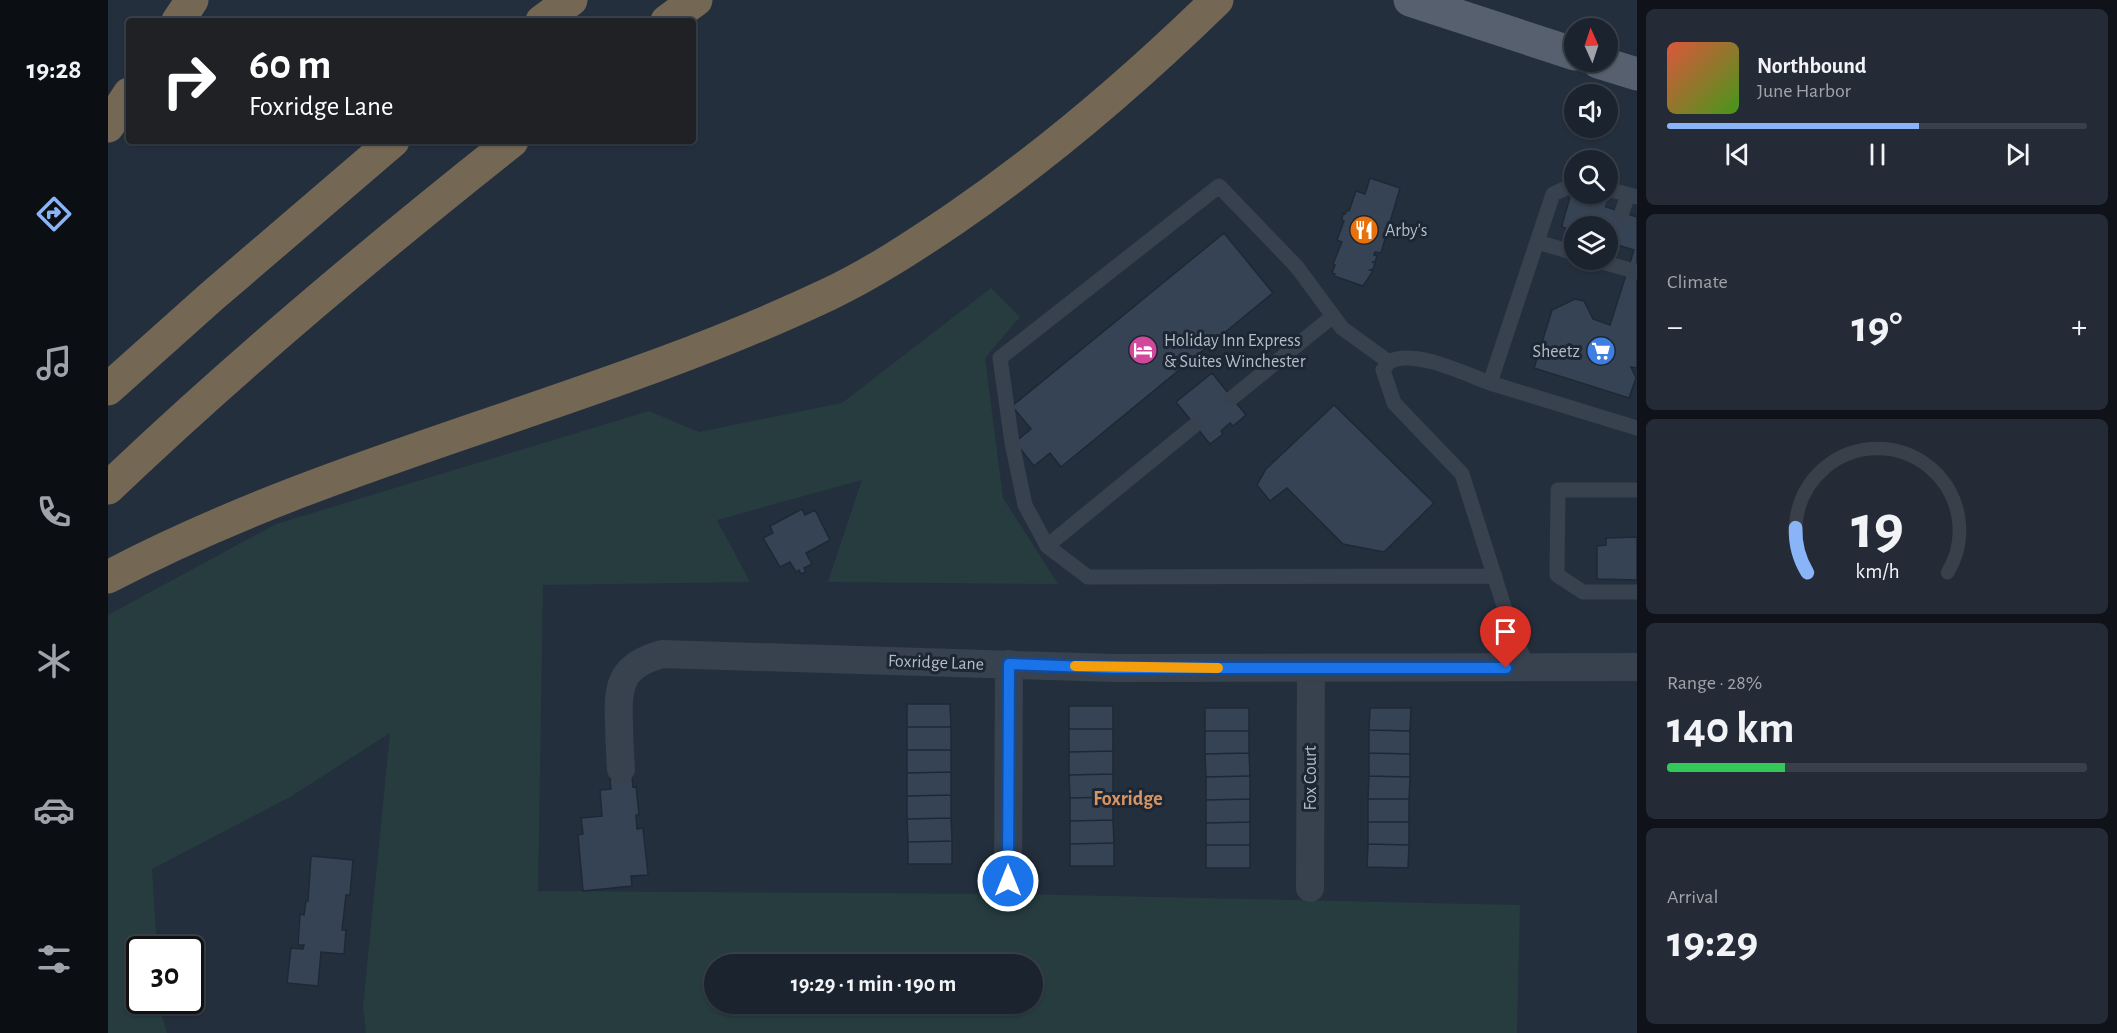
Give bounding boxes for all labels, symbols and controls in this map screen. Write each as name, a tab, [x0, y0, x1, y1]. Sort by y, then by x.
north arrow	[1564, 18, 1618, 72]
map controls	[1564, 18, 1618, 270]
icon: right	[150, 42, 228, 120]
text: 60 m	[249, 44, 331, 86]
text: Northbound	[1757, 55, 1866, 77]
text: 19:28	[27, 56, 81, 83]
text: June Harbor	[1757, 81, 1851, 101]
button: sound	[1564, 84, 1618, 138]
text: Foxridge Lane	[249, 93, 393, 120]
icon: previous	[1721, 138, 1754, 171]
icon: pause	[1861, 138, 1894, 171]
icon: next	[2001, 138, 2034, 171]
button: search	[1564, 150, 1618, 204]
icon: directions	[33, 193, 75, 235]
restaurant icon: Arby's	[1348, 214, 1380, 246]
button: layers	[1564, 216, 1618, 270]
place label: Arby's	[1385, 222, 1427, 240]
text: Climate	[1667, 272, 1728, 292]
text: 19°	[1851, 305, 1903, 350]
text: −	[1667, 311, 1683, 344]
text: +	[2071, 311, 2087, 344]
place label: Holiday Inn Express & Suites Winchester	[1164, 332, 1306, 371]
hotel icon: Holiday Inn Express & Suites Winchester	[1127, 334, 1159, 366]
supermarket icon: Sheetz	[1585, 335, 1617, 367]
icon: music	[33, 342, 75, 384]
place label: Sheetz	[1533, 343, 1580, 361]
icon: phone	[33, 491, 75, 533]
text: 19	[1851, 498, 1903, 560]
text: km/h	[1855, 562, 1899, 583]
pin	[1480, 606, 1531, 668]
icon: arrive	[1489, 615, 1522, 648]
icon: climate	[33, 640, 75, 682]
street label: Foxridge Lane	[888, 652, 984, 674]
text: Range · 28%	[1667, 673, 1762, 693]
text: 140 km	[1667, 706, 1795, 751]
street label: Fox Court	[1302, 745, 1320, 810]
icon: car	[33, 789, 75, 831]
district label: Foxridge	[1093, 789, 1163, 809]
position arrow	[976, 849, 1040, 913]
text: Arrival	[1667, 887, 1718, 907]
text: 19:29	[1667, 920, 1758, 965]
speed limit sign: 30	[126, 936, 204, 1014]
icon: filters	[33, 938, 75, 980]
text: 19:29 · 1 min · 190 m	[791, 973, 956, 995]

